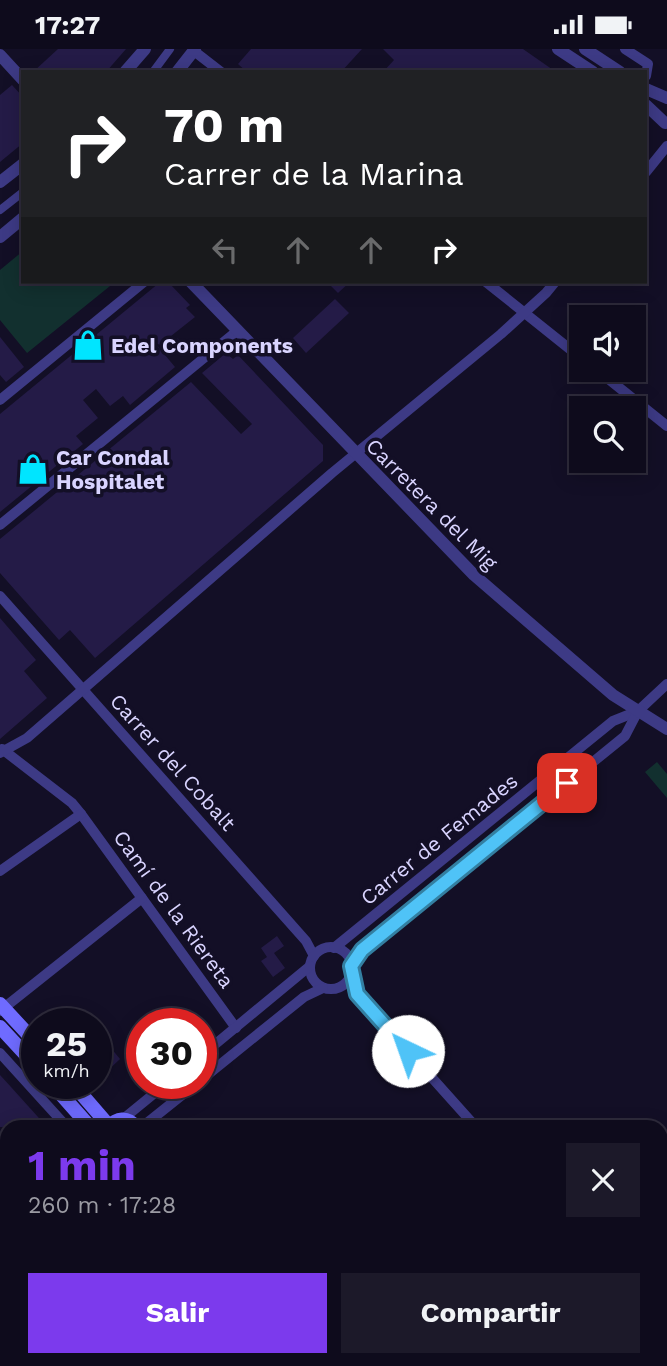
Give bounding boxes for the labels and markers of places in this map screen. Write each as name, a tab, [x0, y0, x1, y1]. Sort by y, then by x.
shop icon: Edel Components	[71, 328, 105, 362]
place label: Edel Components	[111, 333, 293, 358]
place label: Car Condal Hospitalet	[56, 445, 169, 494]
shop icon: Car Condal Hospitalet	[16, 452, 50, 486]
pin	[537, 753, 597, 813]

